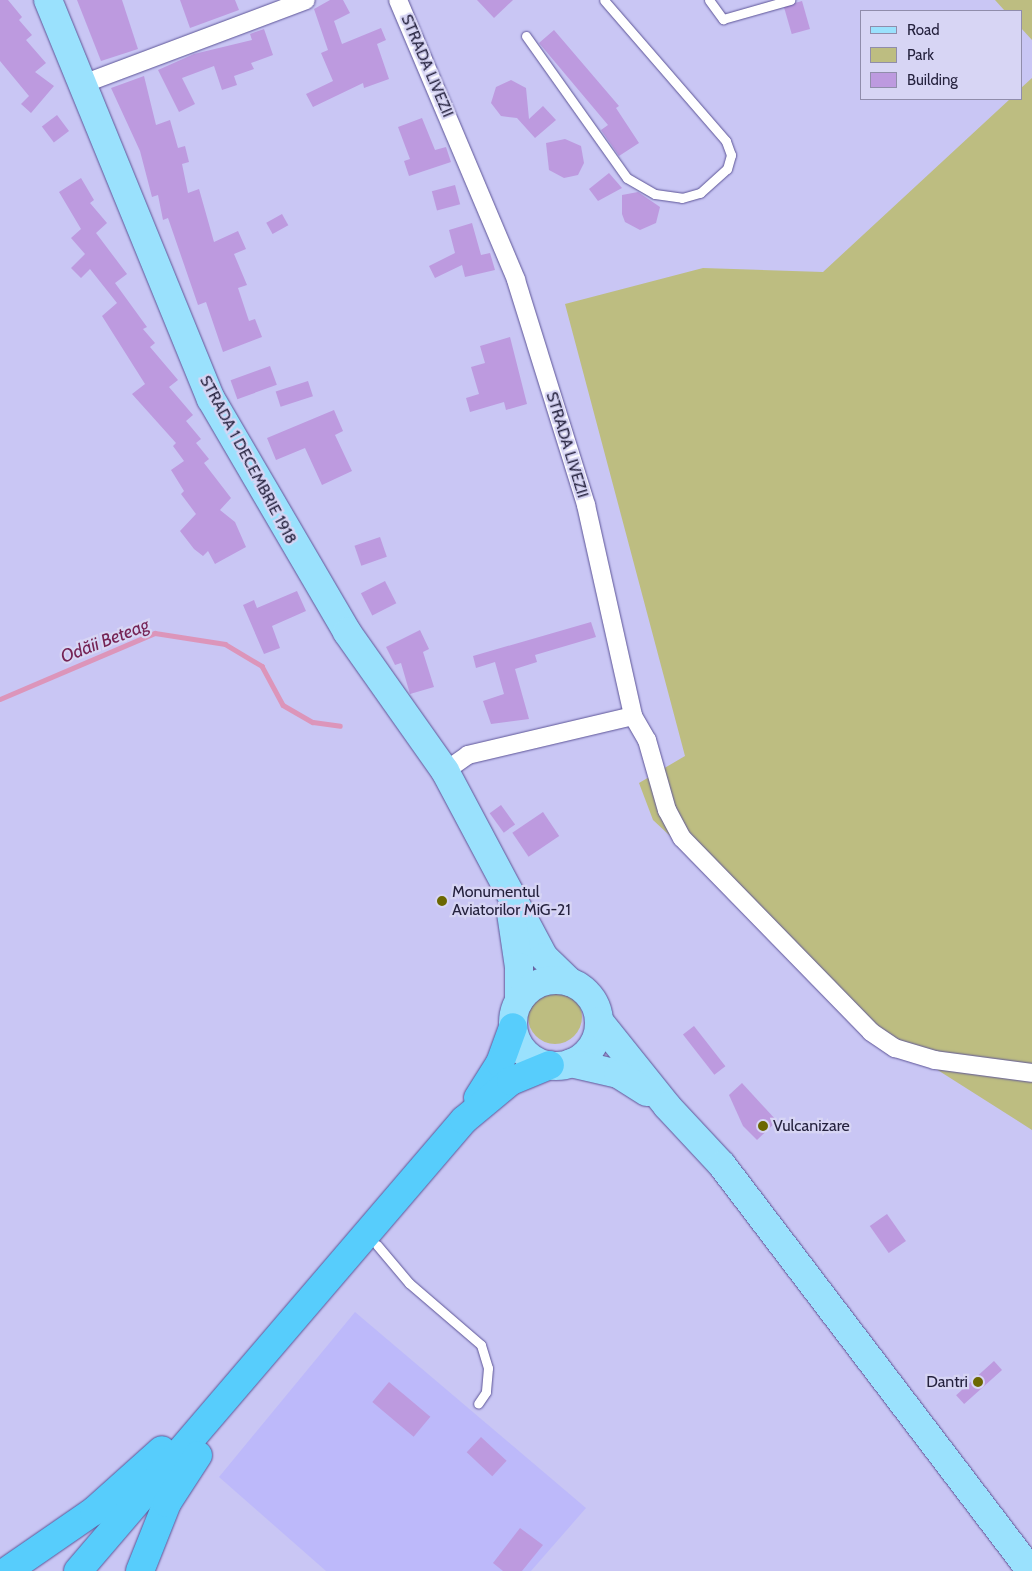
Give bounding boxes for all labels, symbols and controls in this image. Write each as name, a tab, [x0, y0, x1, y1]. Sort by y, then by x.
legend	[860, 10, 1022, 100]
street label: STRADA LIVEZII	[397, 12, 457, 120]
text: Road	[907, 21, 940, 39]
text: Park	[907, 46, 934, 64]
text: Building	[907, 71, 958, 89]
street label: STRADA 1 DECEMBRIE 1918	[195, 372, 301, 548]
street label: STRADA LIVEZII	[542, 390, 592, 500]
water label: Odăii Beteag	[58, 614, 152, 668]
place label: Monumentul Aviatorilor MiG-21	[452, 882, 571, 920]
marker: Monumentul Aviatorilor MiG-21	[436, 895, 448, 907]
place label: Vulcanizare	[773, 1116, 850, 1136]
marker: Vulcanizare	[757, 1120, 769, 1132]
place label: Dantri	[926, 1372, 968, 1392]
marker: Dantri	[972, 1376, 984, 1388]

